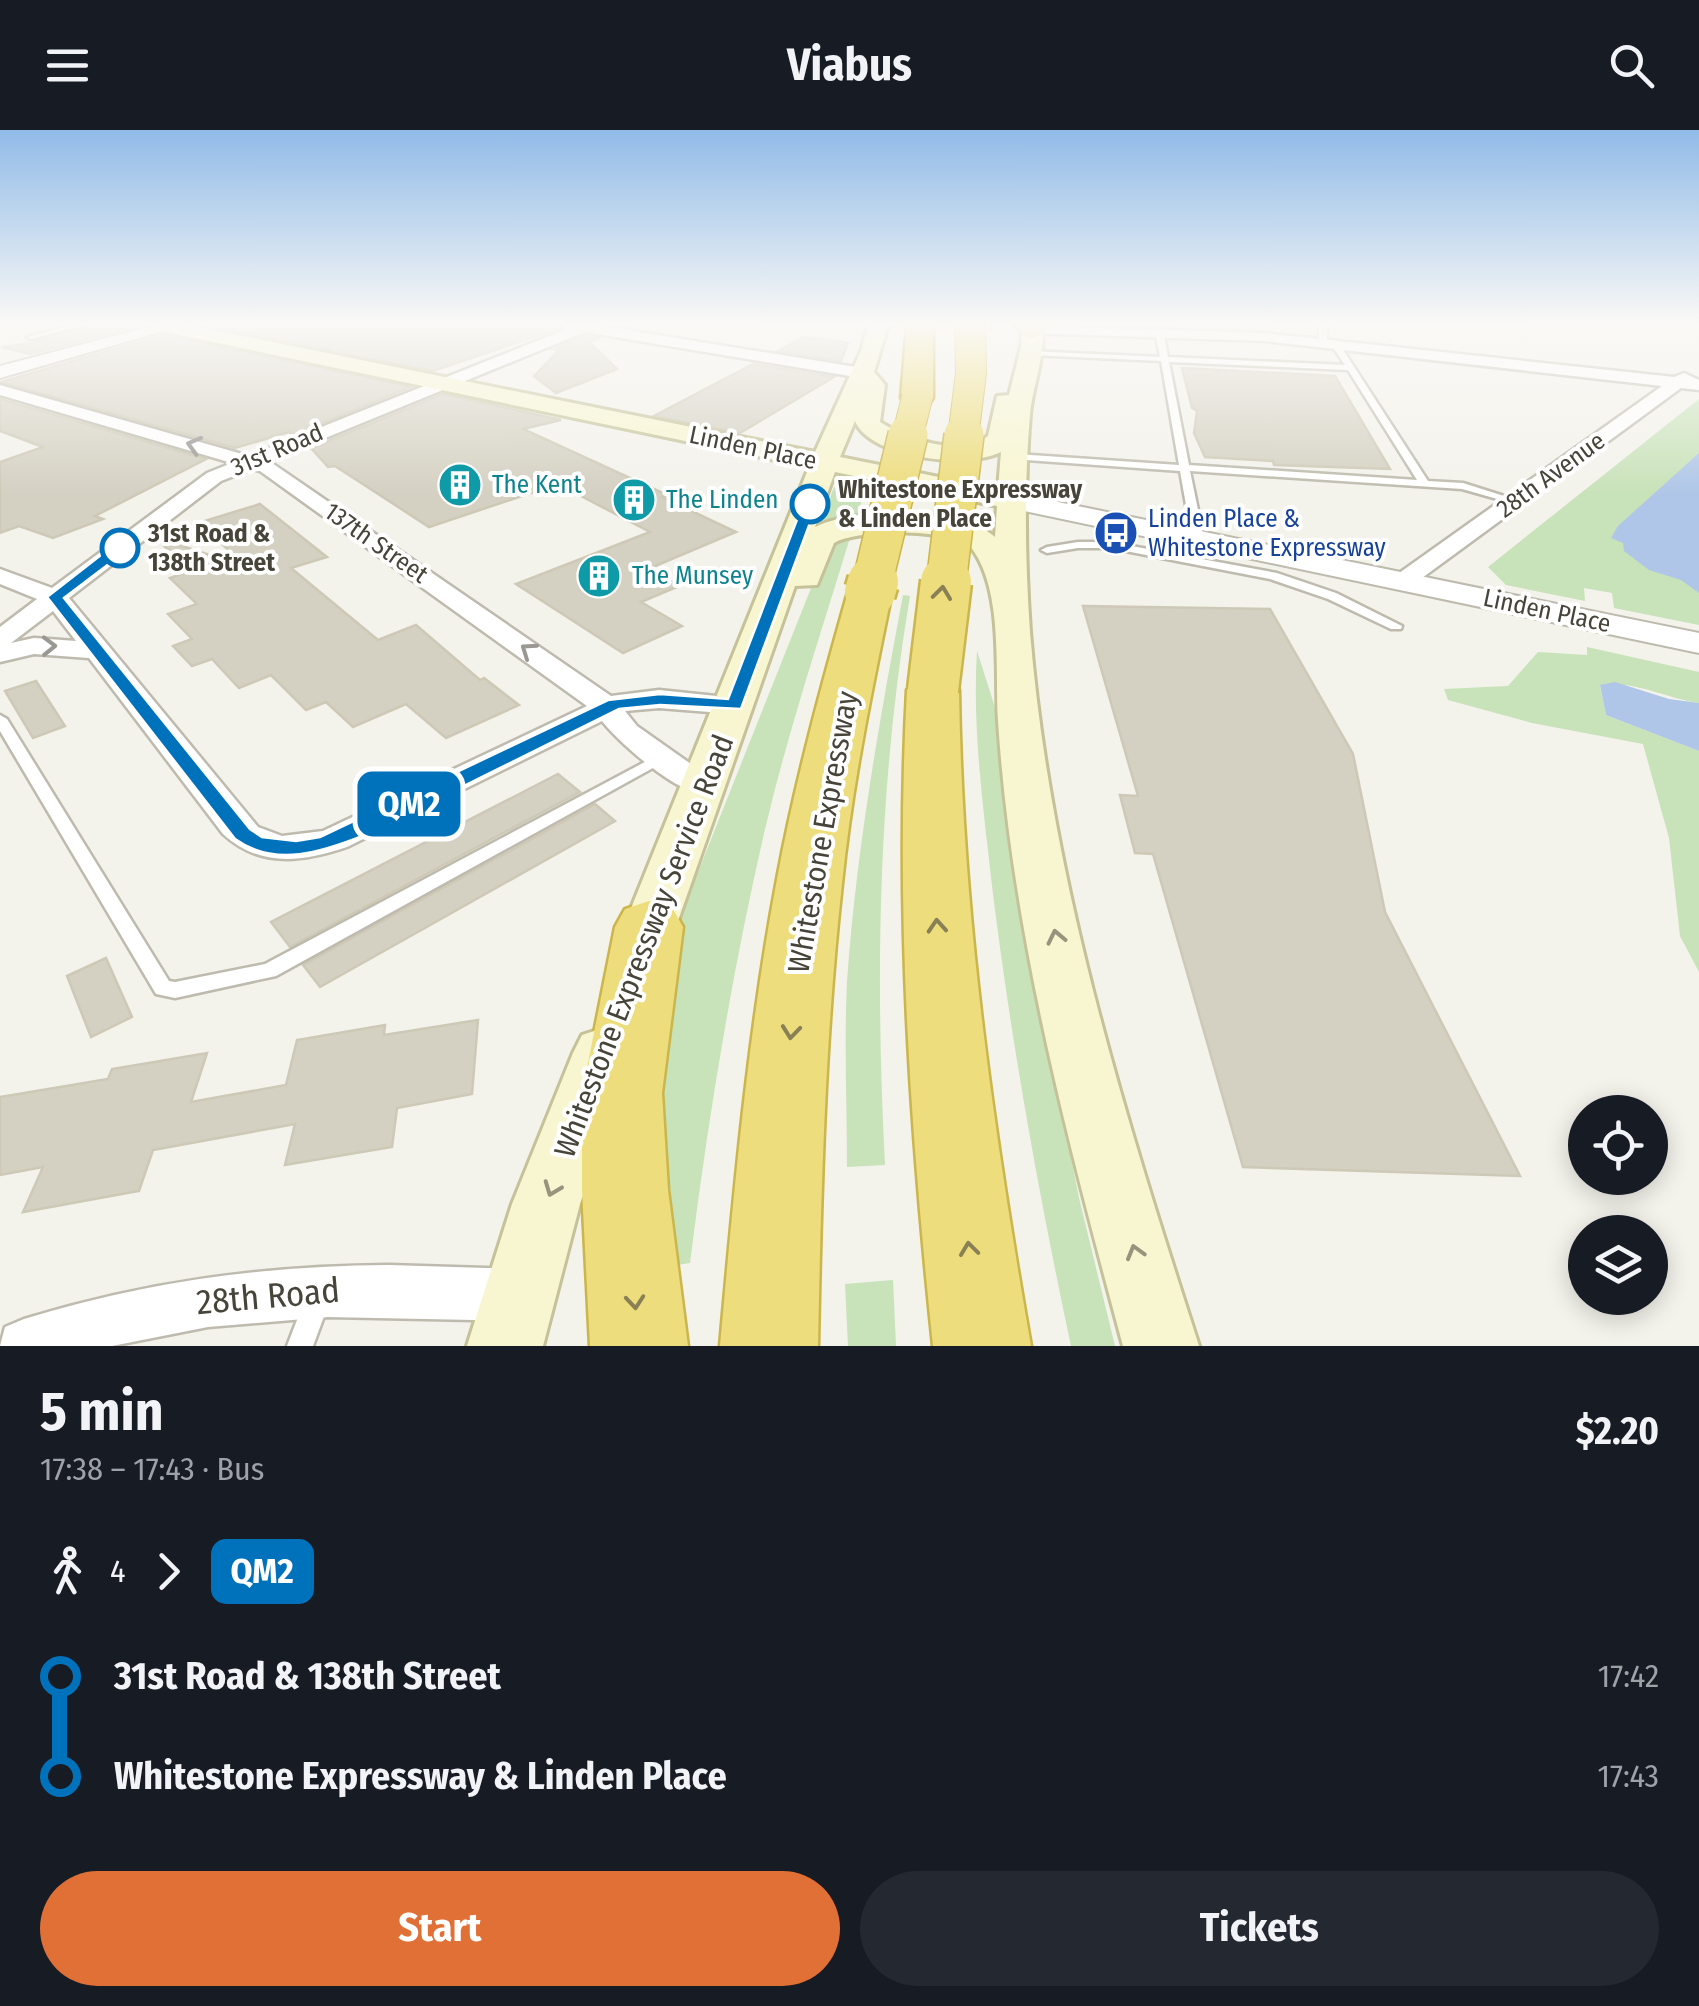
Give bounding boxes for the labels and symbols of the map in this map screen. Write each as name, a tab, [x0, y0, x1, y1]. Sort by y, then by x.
street label: 31st Road	[227, 417, 327, 483]
street label: Linden Place	[687, 420, 819, 476]
street label: 28th Avenue	[1491, 426, 1611, 524]
one-way arrow	[187, 436, 204, 457]
building icon: The Kent	[437, 462, 483, 508]
place label: The Kent	[492, 470, 582, 500]
place label: Whitestone Expressway & Linden Place	[838, 475, 1083, 534]
building icon: The Linden	[611, 477, 657, 523]
place label: The Linden	[666, 485, 778, 515]
marker: Whitestone Expressway & Linden Place	[791, 485, 829, 523]
street label: 137th Street	[318, 496, 434, 590]
place label: Linden Place & Whitestone Expressway	[1148, 504, 1386, 563]
bus stop icon: Linden Place & Whitestone Expressway	[1093, 510, 1139, 556]
place label: 31st Road & 138th Street	[147, 519, 276, 578]
marker: 31st Road & 138th Street	[101, 529, 139, 567]
building icon: The Munsey	[576, 553, 622, 599]
place label: The Munsey	[632, 561, 753, 591]
street label: Linden Place	[1481, 583, 1613, 639]
one-way arrow	[931, 585, 952, 601]
one-way arrow	[41, 636, 57, 657]
one-way arrow	[521, 644, 539, 662]
street label: Whitestone Expressway	[781, 688, 866, 976]
street label: Whitestone Expressway Service Road	[547, 730, 741, 1162]
line badge: QM2	[352, 772, 466, 836]
one-way arrow	[927, 918, 948, 934]
one-way arrow	[1046, 929, 1067, 946]
one-way arrow	[781, 1025, 802, 1041]
one-way arrow	[543, 1179, 563, 1196]
one-way arrow	[959, 1241, 980, 1257]
one-way arrow	[1125, 1244, 1146, 1261]
street label: 28th Road	[195, 1269, 341, 1323]
one-way arrow	[624, 1294, 645, 1310]

